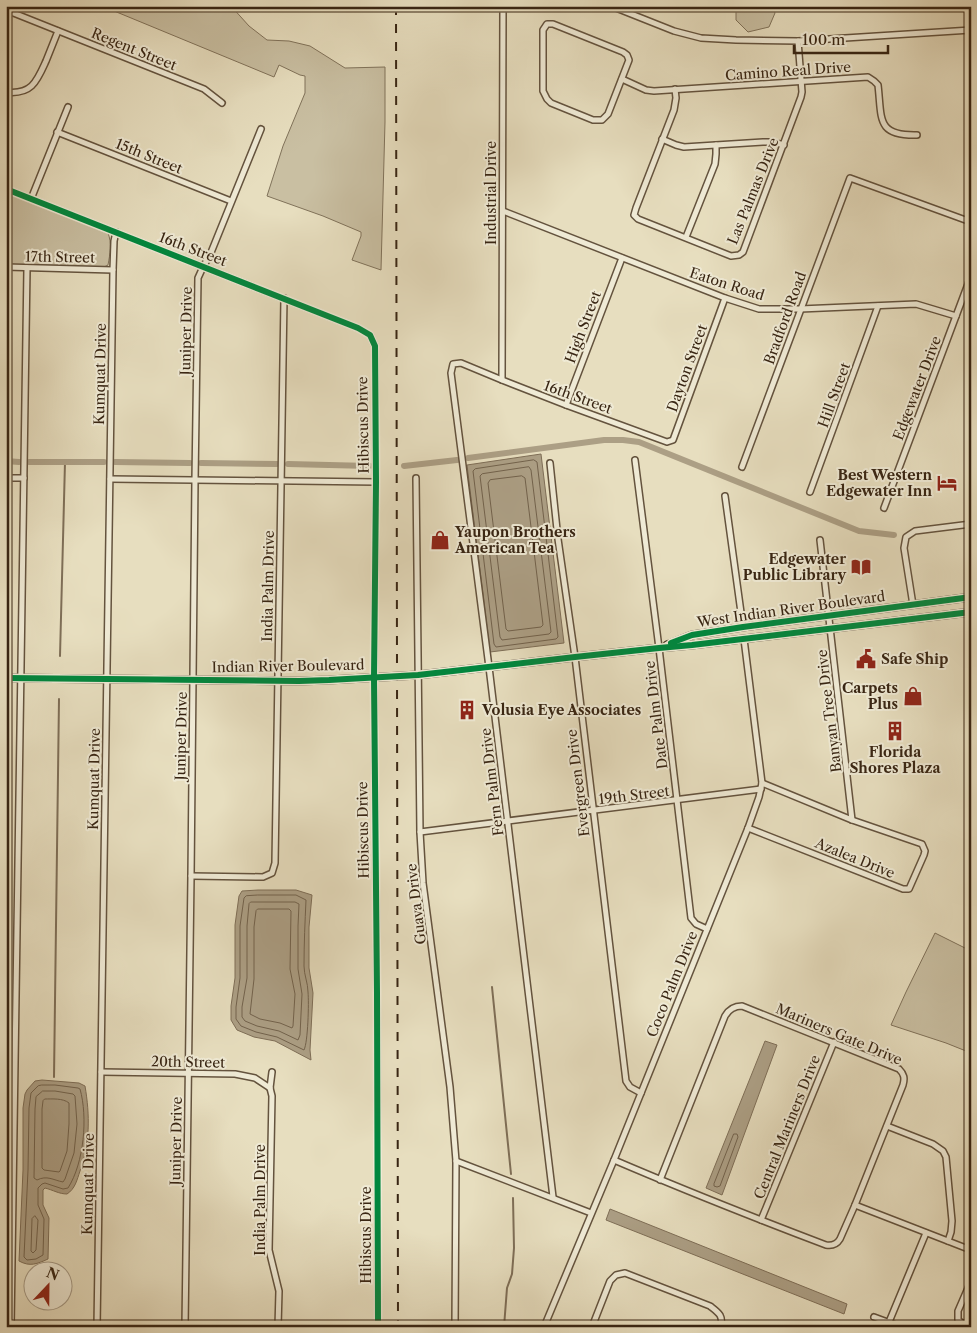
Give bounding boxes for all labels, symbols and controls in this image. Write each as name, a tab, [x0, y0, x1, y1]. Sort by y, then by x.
scale bar	[794, 22, 888, 54]
street label: Regent Street	[89, 24, 179, 74]
text: 100 m	[802, 30, 845, 49]
street label: Camino Real Drive	[724, 58, 852, 84]
street label: 15th Street	[113, 134, 185, 178]
street label: Las Palmas Drive	[723, 135, 783, 247]
street label: Industrial Drive	[482, 141, 500, 245]
street label: 16th Street	[157, 228, 230, 270]
street label: 17th Street	[25, 247, 95, 267]
street label: Eaton Road	[687, 263, 767, 305]
street label: Bradford Road	[760, 269, 810, 367]
street label: Juniper Drive	[176, 286, 196, 377]
street label: High Street	[561, 288, 605, 366]
street label: Dayton Street	[663, 322, 711, 414]
street label: Kumquat Drive	[90, 323, 110, 425]
street label: Edgewater Drive	[889, 333, 945, 443]
street label: Hill Street	[814, 360, 854, 430]
street label: Hibiscus Drive	[353, 376, 373, 474]
street label: 16th Street	[541, 376, 615, 418]
place label: Best Western Edgewater Inn	[826, 466, 932, 500]
hotel icon: Best Western Edgewater Inn	[936, 472, 958, 494]
place label: Yaupon Brothers American Tea	[454, 523, 576, 557]
shop icon: Yaupon Brothers American Tea	[429, 529, 451, 551]
street label: India Palm Drive	[258, 530, 278, 642]
place label: Edgewater Public Library	[743, 550, 846, 584]
library icon: Edgewater Public Library	[850, 556, 872, 578]
street label: West Indian River Boulevard	[695, 587, 887, 631]
street label: Banyan Tree Drive	[813, 648, 845, 773]
public building icon: Safe Ship	[855, 648, 877, 670]
place label: Safe Ship	[881, 650, 948, 668]
street label: Indian River Boulevard	[211, 656, 365, 676]
street label: Date Palm Drive	[640, 660, 672, 770]
place label: Carpets Plus	[842, 679, 898, 713]
shop icon: Carpets Plus	[902, 685, 924, 707]
street label: Juniper Drive	[171, 691, 191, 782]
building icon: Volusia Eye Associates	[456, 699, 478, 721]
place label: Volusia Eye Associates	[481, 701, 641, 719]
building icon: Florida Shores Plaza	[884, 720, 906, 742]
street label: Fern Palm Drive	[476, 727, 508, 837]
street label: Kumquat Drive	[84, 728, 104, 830]
street label: Evergreen Drive	[562, 728, 594, 838]
place label: Florida Shores Plaza	[849, 743, 941, 777]
street label: Hibiscus Drive	[353, 781, 373, 879]
street label: 19th Street	[598, 782, 670, 808]
street label: Azalea Drive	[812, 833, 898, 882]
street label: Guava Drive	[402, 862, 430, 946]
street label: Coco Palm Drive	[643, 928, 702, 1040]
street label: Mariners Gate Drive	[773, 999, 905, 1069]
street label: 20th Street	[151, 1052, 225, 1072]
street label: Central Mariners Drive	[750, 1052, 824, 1202]
street label: Juniper Drive	[166, 1096, 186, 1187]
street label: Kumquat Drive	[78, 1133, 98, 1235]
street label: India Palm Drive	[251, 1144, 269, 1256]
street label: Hibiscus Drive	[357, 1186, 375, 1284]
north arrow	[22, 1260, 72, 1310]
text: N	[44, 1263, 62, 1285]

